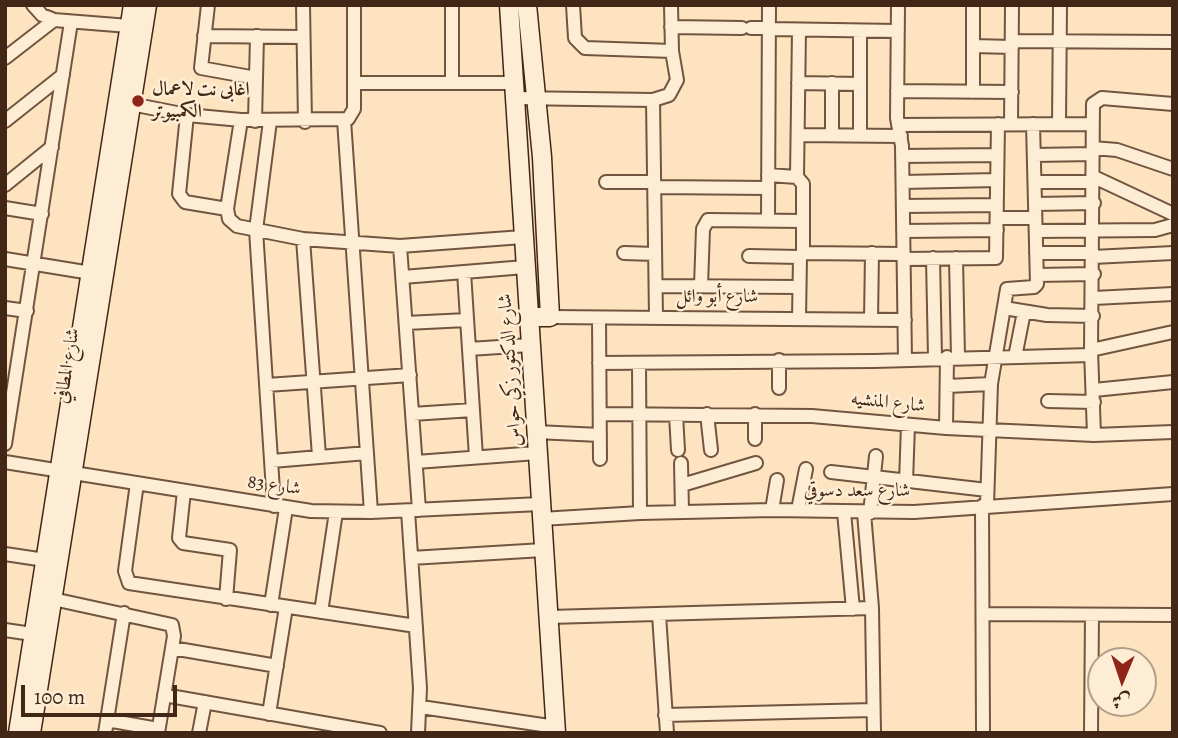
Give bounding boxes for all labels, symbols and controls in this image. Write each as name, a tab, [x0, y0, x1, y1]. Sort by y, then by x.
place label: اغابى نت لاعمال الكمبيوتر	[152, 79, 250, 123]
marker: اغابى نت لاعمال الكمبيوتر	[130, 93, 146, 109]
street label: شارع أبو وائل	[676, 286, 758, 308]
street label: شارع الدكتور زكي حواس	[494, 293, 528, 447]
street label: شارع المطافي	[51, 327, 85, 405]
street label: شارع المنشيه	[850, 388, 926, 418]
street label: شارع 83	[246, 471, 302, 501]
street label: شارع سعد دسوقي	[804, 480, 910, 502]
north arrow	[1087, 647, 1157, 717]
scale bar	[24, 672, 180, 716]
text: 100 m	[34, 683, 85, 711]
text: ش	[1111, 688, 1131, 714]

